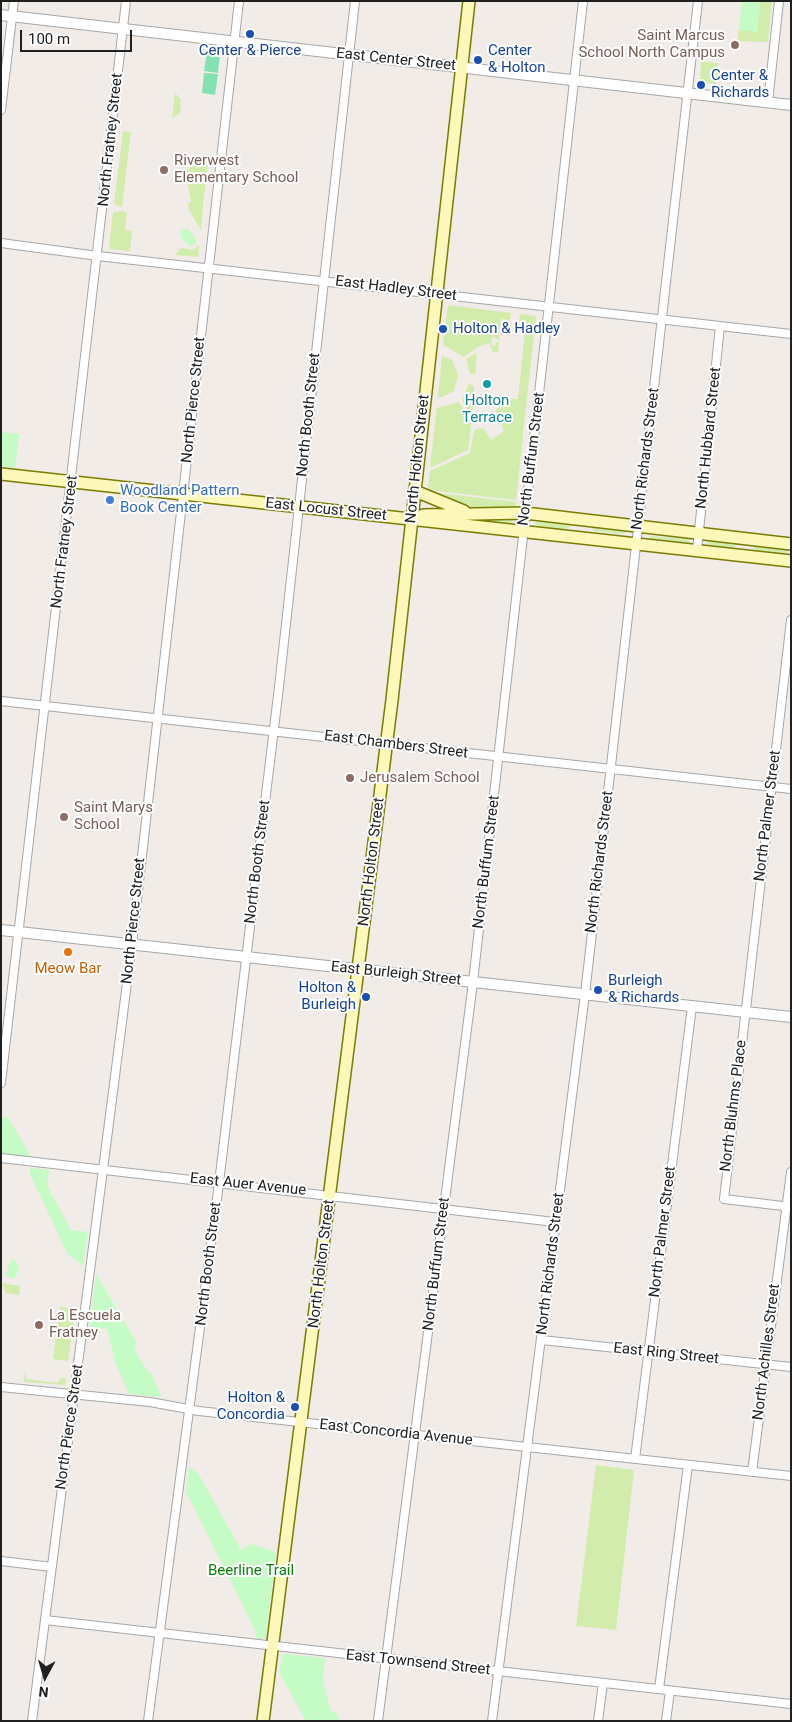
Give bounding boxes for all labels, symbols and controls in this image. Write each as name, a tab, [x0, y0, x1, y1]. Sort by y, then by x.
scale bar	[22, 20, 135, 52]
place label: Saint Marcus School North Campus	[578, 27, 725, 62]
marker: Center & Pierce	[244, 28, 256, 40]
text: 100 m	[28, 30, 70, 48]
marker: Saint Marcus School North Campus	[729, 39, 741, 51]
place label: Center & Pierce	[199, 42, 301, 60]
place label: Center & Holton	[488, 42, 546, 77]
street label: East Center Street	[335, 45, 457, 75]
marker: Center & Holton	[472, 54, 484, 66]
place label: Center & Richards	[711, 67, 769, 102]
street label: North Fratney Street	[95, 72, 127, 208]
marker: Center & Richards	[695, 79, 707, 91]
place label: Riverwest Elementary School	[174, 152, 298, 187]
marker: Riverwest Elementary School	[158, 164, 170, 176]
street label: East Hadley Street	[334, 273, 458, 305]
place label: Holton & Hadley	[453, 320, 560, 338]
marker: Holton & Hadley	[437, 323, 449, 335]
street label: North Pierce Street	[178, 336, 210, 464]
street label: North Booth Street	[294, 352, 324, 478]
street label: North Hubbard Street	[693, 366, 725, 510]
marker: Holton Terrace	[481, 378, 493, 390]
street label: North Richards Street	[628, 387, 664, 531]
street label: North Buffum Street	[515, 391, 549, 527]
place label: Holton Terrace	[462, 392, 512, 427]
street label: North Holton Street	[402, 394, 434, 524]
street label: North Fratney Street	[48, 474, 82, 610]
place label: Woodland Pattern Book Center	[120, 482, 240, 517]
marker: Woodland Pattern Book Center	[104, 494, 116, 506]
street label: East Locust Street	[265, 495, 387, 525]
street label: East Chambers Street	[323, 727, 469, 763]
street label: North Palmer Street	[751, 749, 785, 883]
place label: Jerusalem School	[360, 769, 480, 787]
marker: Jerusalem School	[344, 772, 356, 784]
street label: North Richards Street	[582, 790, 618, 934]
street label: North Buffum Street	[470, 794, 504, 930]
street label: North Holton Street	[355, 797, 389, 927]
place label: Saint Marys School	[74, 799, 153, 834]
street label: North Booth Street	[241, 799, 275, 925]
marker: Saint Marys School	[58, 811, 70, 823]
street label: North Pierce Street	[118, 857, 150, 985]
marker: Meow Bar	[62, 946, 74, 958]
street label: East Burleigh Street	[330, 958, 462, 990]
place label: Meow Bar	[34, 960, 102, 978]
place label: Burleigh & Richards	[608, 972, 679, 1007]
place label: Holton & Burleigh	[298, 979, 356, 1014]
marker: Burleigh & Richards	[592, 984, 604, 996]
marker: Holton & Burleigh	[360, 991, 372, 1003]
street label: North Bluhms Place	[717, 1039, 751, 1173]
street label: North Palmer Street	[646, 1165, 680, 1299]
street label: East Auer Avenue	[189, 1170, 307, 1200]
street label: North Richards Street	[533, 1192, 569, 1336]
street label: North Buffum Street	[420, 1196, 454, 1332]
street label: North Holton Street	[305, 1199, 339, 1329]
street label: North Booth Street	[192, 1201, 226, 1327]
street label: North Achilles Street	[750, 1283, 784, 1421]
place label: La Escuela Fratney	[49, 1307, 121, 1342]
marker: La Escuela Fratney	[33, 1319, 45, 1331]
street label: East Ring Street	[612, 1340, 720, 1368]
street label: North Pierce Street	[52, 1363, 88, 1491]
place label: Holton & Concordia	[217, 1389, 285, 1424]
marker: Holton & Concordia	[289, 1401, 301, 1413]
street label: East Concordia Avenue	[318, 1416, 474, 1450]
park label: Beerline Trail	[208, 1562, 294, 1580]
street label: East Townsend Street	[345, 1646, 491, 1680]
north arrow	[20, 1652, 70, 1702]
text: N	[38, 1683, 49, 1700]

